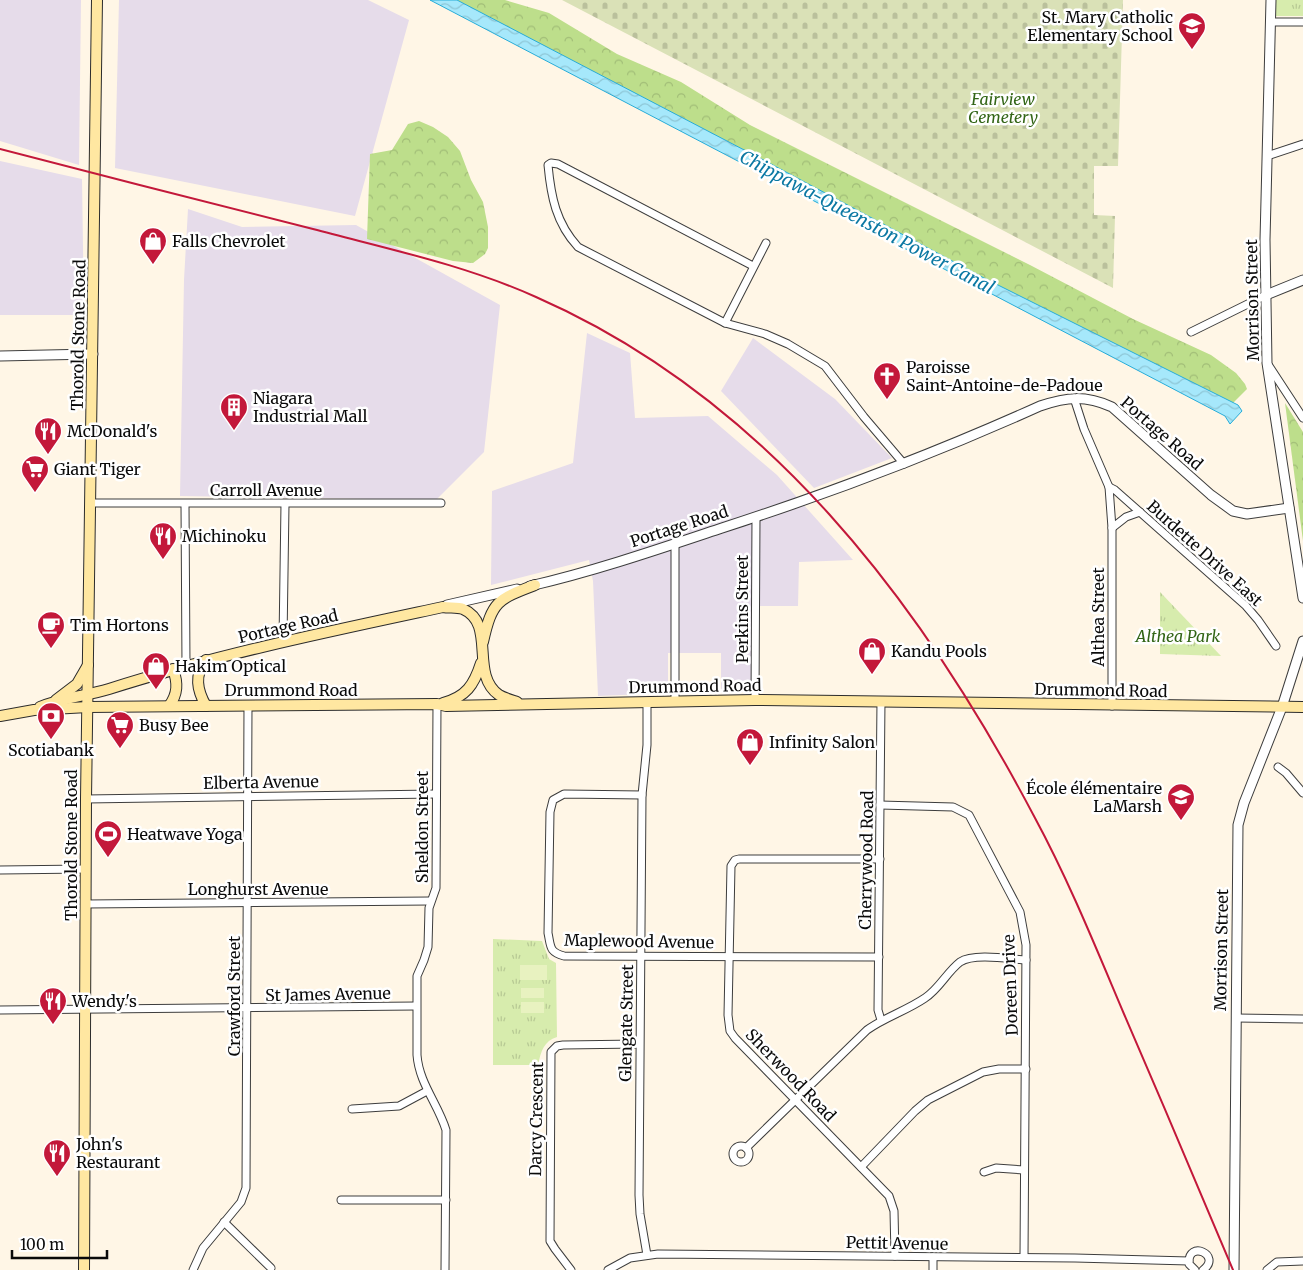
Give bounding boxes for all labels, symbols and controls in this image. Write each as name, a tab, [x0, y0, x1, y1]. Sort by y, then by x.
place label: St. Mary Catholic Elementary School	[1027, 7, 1173, 45]
school or university icon: St. Mary Catholic Elementary School	[1177, 11, 1207, 50]
park label: Fairview Cemetery	[968, 89, 1038, 127]
water label: Chippawa-Queenston Power Canal	[736, 145, 998, 299]
shop icon: Falls Chevrolet	[138, 226, 168, 265]
place label: Falls Chevrolet	[172, 231, 286, 251]
street label: Morrison Street	[1241, 238, 1263, 361]
street label: Thorold Stone Road	[67, 259, 89, 411]
place label: Paroisse Saint-Antoine-de-Padoue	[906, 357, 1103, 395]
church icon: Paroisse Saint-Antoine-de-Padoue	[872, 361, 902, 400]
place label: Niagara Industrial Mall	[253, 388, 367, 426]
building icon: Niagara Industrial Mall	[219, 392, 249, 431]
street label: Portage Road	[1117, 392, 1207, 474]
restaurant icon: McDonald's	[33, 416, 63, 455]
place label: McDonald's	[67, 421, 157, 441]
supermarket icon: Giant Tiger	[20, 454, 50, 493]
place label: Giant Tiger	[54, 459, 141, 479]
street label: Carroll Avenue	[210, 480, 322, 500]
street label: Burdette Drive East	[1143, 496, 1267, 611]
street label: Portage Road	[627, 501, 731, 551]
restaurant icon: Michinoku	[148, 521, 178, 560]
place label: Michinoku	[182, 526, 266, 546]
street label: Perkins Street	[732, 554, 752, 663]
street label: Althea Street	[1088, 567, 1108, 668]
street label: Portage Road	[236, 605, 340, 647]
cafe icon: Tim Hortons	[36, 610, 66, 649]
place label: Tim Hortons	[70, 615, 169, 635]
park label: Althea Park	[1134, 626, 1220, 646]
shop icon: Kandu Pools	[857, 636, 887, 675]
place label: Kandu Pools	[891, 641, 987, 661]
shop icon: Hakim Optical	[141, 651, 171, 690]
place label: Hakim Optical	[175, 656, 286, 676]
street label: Drummond Road	[628, 675, 762, 697]
street label: Drummond Road	[1034, 679, 1168, 701]
street label: Drummond Road	[224, 680, 358, 700]
bank icon: Scotiabank	[36, 701, 66, 740]
supermarket icon: Busy Bee	[105, 710, 135, 749]
place label: Busy Bee	[139, 715, 209, 735]
shop icon: Infinity Salon	[735, 727, 765, 766]
place label: Infinity Salon	[769, 732, 875, 752]
place label: Scotiabank	[8, 740, 95, 760]
street label: Thorold Stone Road	[61, 769, 81, 921]
street label: Sheldon Street	[412, 770, 432, 883]
street label: Elberta Avenue	[203, 771, 319, 793]
place label: École élémentaire LaMarsh	[1026, 778, 1162, 816]
school or university icon: École élémentaire LaMarsh	[1166, 782, 1196, 821]
street label: Cherrywood Road	[855, 790, 877, 930]
sports icon: Heatwave Yoga	[93, 819, 123, 858]
place label: Heatwave Yoga	[127, 824, 243, 844]
street label: Longhurst Avenue	[188, 879, 328, 899]
street label: Morrison Street	[1210, 888, 1232, 1011]
street label: Maplewood Avenue	[564, 930, 714, 952]
street label: Doreen Drive	[998, 934, 1022, 1036]
street label: Crawford Street	[224, 935, 244, 1056]
street label: Glengate Street	[615, 963, 637, 1082]
street label: St James Avenue	[265, 983, 391, 1005]
restaurant icon: Wendy's	[38, 986, 68, 1025]
place label: Wendy's	[71, 991, 137, 1011]
street label: Sherwood Road	[742, 1024, 841, 1126]
street label: Darcy Crescent	[525, 1061, 547, 1177]
place label: John's Restaurant	[75, 1134, 161, 1172]
restaurant icon: John's Restaurant	[42, 1138, 72, 1177]
scale bar	[12, 1228, 108, 1260]
street label: Pettit Avenue	[846, 1232, 948, 1254]
text: 100 m	[20, 1235, 64, 1254]

